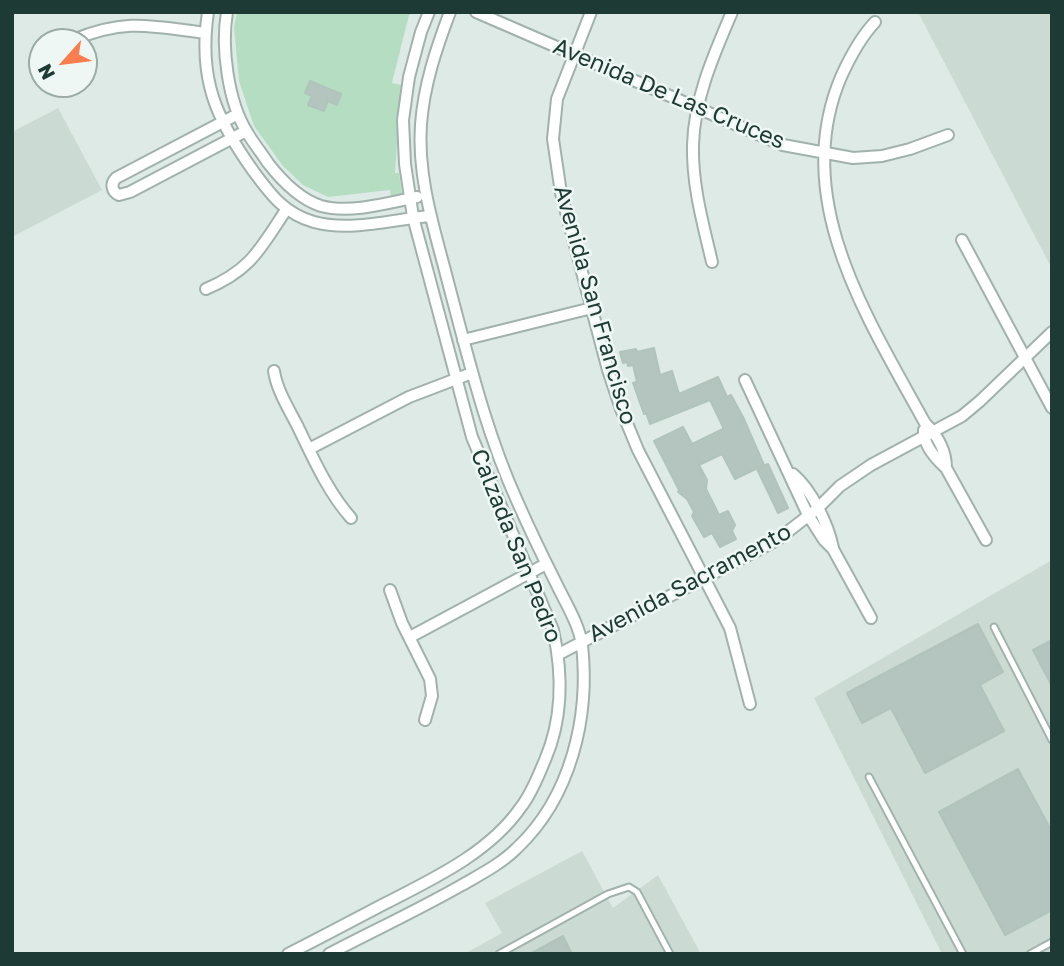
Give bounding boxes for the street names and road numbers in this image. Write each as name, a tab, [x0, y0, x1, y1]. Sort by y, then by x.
street label: Avenida De Las Cruces	[549, 33, 789, 155]
street label: Avenida San Francisco	[548, 182, 642, 428]
street label: Calzada San Pedro	[465, 445, 567, 647]
street label: Avenida Sacramento	[584, 518, 796, 648]

